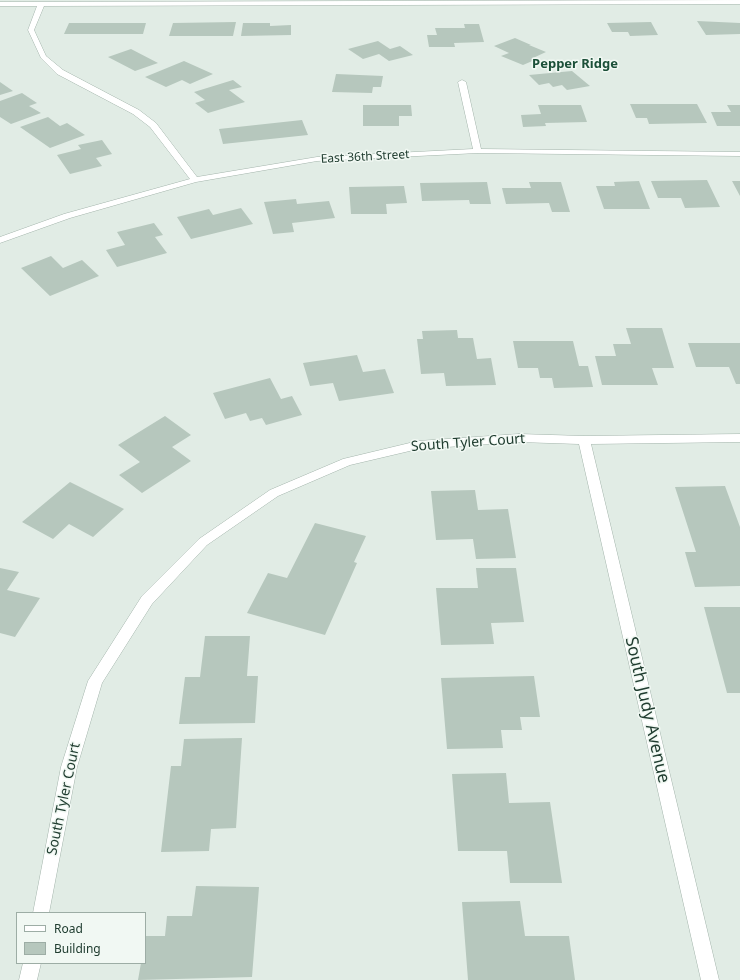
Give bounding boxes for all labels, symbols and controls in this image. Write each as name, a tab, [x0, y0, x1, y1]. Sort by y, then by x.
district label: Pepper Ridge	[532, 56, 618, 72]
street label: East 36th Street	[320, 147, 410, 167]
street label: South Tyler Court	[410, 431, 526, 455]
street label: South Judy Avenue	[620, 635, 674, 785]
street label: South Tyler Court	[44, 741, 84, 857]
legend	[16, 912, 146, 964]
text: Road	[54, 920, 83, 937]
text: Building	[54, 940, 101, 957]

